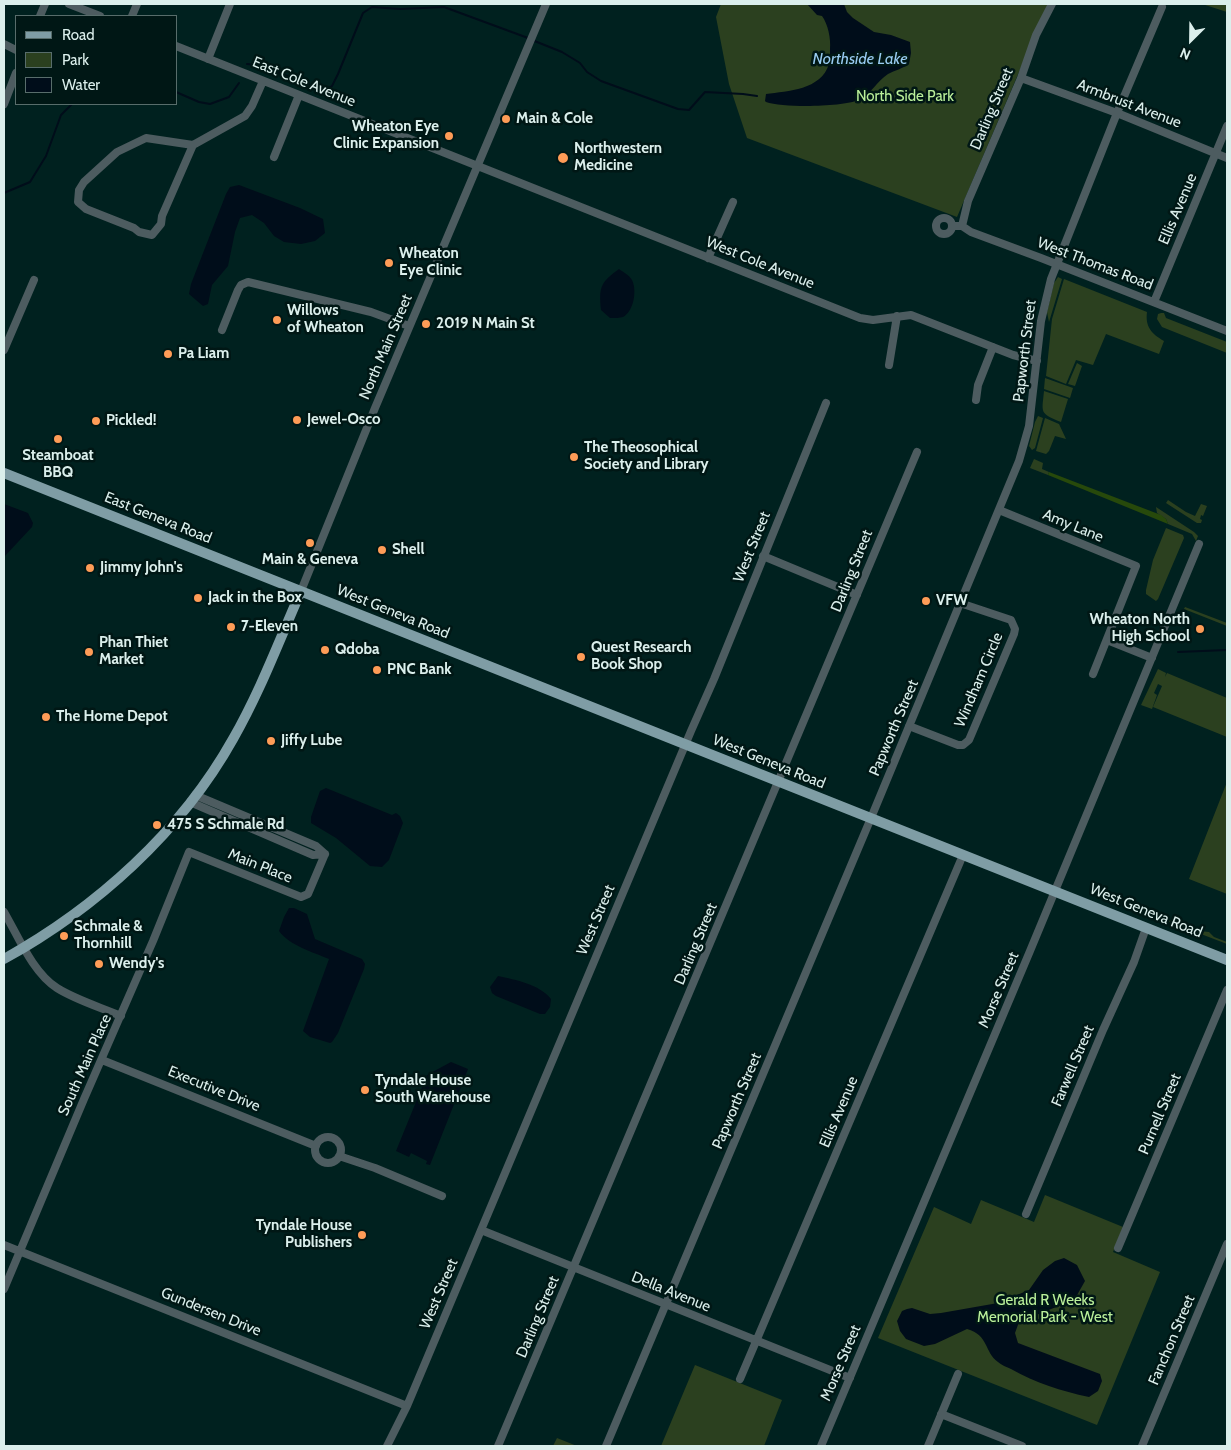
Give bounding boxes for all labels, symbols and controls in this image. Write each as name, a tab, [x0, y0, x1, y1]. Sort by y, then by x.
legend	[15, 15, 178, 105]
north arrow	[1166, 15, 1216, 65]
text: Road	[62, 26, 95, 44]
text: N	[1177, 44, 1193, 64]
water label: Northside Lake	[813, 49, 907, 69]
text: Park	[62, 51, 89, 69]
street label: East Cole Avenue	[250, 53, 358, 111]
street label: Darling Street	[967, 65, 1017, 153]
text: Water	[62, 76, 100, 94]
street label: Armbrust Avenue	[1074, 76, 1184, 132]
park label: North Side Park	[856, 88, 954, 106]
place label: Main & Cole	[516, 110, 593, 128]
marker: Main & Cole	[500, 113, 512, 125]
place label: Wheaton Eye Clinic Expansion	[333, 118, 439, 153]
marker: Wheaton Eye Clinic Expansion	[443, 130, 455, 142]
place label: Northwestern Medicine	[574, 140, 662, 175]
marker: Northwestern Medicine	[556, 151, 570, 165]
street label: Ellis Avenue	[1155, 171, 1201, 247]
street label: West Cole Avenue	[703, 233, 817, 293]
street label: West Thomas Road	[1035, 234, 1155, 294]
place label: Wheaton Eye Clinic	[399, 245, 462, 280]
marker: Wheaton Eye Clinic	[383, 257, 395, 269]
street label: North Main Street	[356, 292, 416, 402]
street label: Papworth Street	[1010, 299, 1040, 403]
place label: Willows of Wheaton	[287, 302, 364, 337]
marker: Willows of Wheaton	[271, 314, 283, 326]
place label: 2019 N Main St	[436, 315, 535, 333]
marker: 2019 N Main St	[420, 318, 432, 330]
place label: Pa Liam	[178, 345, 229, 363]
marker: Pa Liam	[162, 348, 174, 360]
place label: Jewel-Osco	[307, 411, 380, 429]
place label: Pickled!	[106, 412, 156, 430]
marker: Jewel-Osco	[291, 414, 303, 426]
marker: Pickled!	[90, 415, 102, 427]
marker: Steamboat BBQ	[52, 433, 64, 445]
place label: The Theosophical Society and Library	[584, 439, 709, 474]
place label: Steamboat BBQ	[22, 447, 94, 482]
marker: The Theosophical Society and Library	[568, 451, 580, 463]
street label: East Geneva Road	[102, 488, 214, 548]
street label: Amy Lane	[1040, 506, 1106, 546]
street label: West Street	[730, 509, 774, 585]
street label: Darling Street	[827, 527, 877, 615]
marker: Main & Geneva	[304, 537, 316, 549]
place label: Shell	[392, 541, 424, 559]
marker: Shell	[376, 544, 388, 556]
place label: Main & Geneva	[262, 551, 358, 569]
place label: Jimmy John's	[100, 559, 183, 577]
marker: Jimmy John's	[84, 562, 96, 574]
street label: West Geneva Road	[334, 581, 452, 643]
place label: Jack in the Box	[208, 589, 302, 607]
marker: Jack in the Box	[192, 592, 204, 604]
place label: VFW	[936, 592, 968, 610]
marker: VFW	[920, 595, 932, 607]
place label: Wheaton North High School	[1090, 611, 1190, 646]
place label: 7-Eleven	[241, 618, 298, 636]
marker: 7-Eleven	[225, 621, 237, 633]
marker: Wheaton North High School	[1194, 623, 1206, 635]
street label: Windham Circle	[951, 630, 1007, 730]
place label: Phan Thiet Market	[99, 634, 168, 669]
place label: Quest Research Book Shop	[591, 639, 691, 674]
place label: Qdoba	[335, 641, 379, 659]
marker: Qdoba	[319, 644, 331, 656]
marker: Phan Thiet Market	[83, 646, 95, 658]
marker: Quest Research Book Shop	[575, 651, 587, 663]
place label: PNC Bank	[387, 661, 451, 679]
marker: PNC Bank	[371, 664, 383, 676]
street label: Papworth Street	[866, 677, 922, 779]
place label: The Home Depot	[56, 708, 168, 726]
marker: The Home Depot	[40, 711, 52, 723]
street label: West Geneva Road	[710, 731, 828, 793]
place label: Jiffy Lube	[281, 732, 342, 750]
marker: Jiffy Lube	[265, 735, 277, 747]
place label: 475 S Schmale Rd	[167, 816, 284, 834]
marker: 475 S Schmale Rd	[151, 819, 163, 831]
street label: Main Place	[225, 845, 295, 887]
street label: West Geneva Road	[1087, 880, 1205, 942]
street label: West Street	[573, 882, 619, 958]
street label: Darling Street	[671, 900, 721, 988]
place label: Schmale & Thornhill	[74, 918, 143, 953]
marker: Schmale & Thornhill	[58, 930, 70, 942]
street label: Morse Street	[975, 949, 1023, 1031]
place label: Wendy's	[109, 955, 164, 973]
marker: Wendy's	[93, 958, 105, 970]
street label: South Main Place	[55, 1011, 115, 1119]
street label: Farwell Street	[1048, 1023, 1098, 1109]
street label: Papworth Street	[709, 1050, 765, 1152]
street label: Executive Drive	[165, 1062, 263, 1116]
street label: Purnell Street	[1135, 1071, 1185, 1157]
place label: Tyndale House South Warehouse	[375, 1072, 490, 1107]
street label: Ellis Avenue	[816, 1074, 862, 1150]
marker: Tyndale House South Warehouse	[359, 1084, 371, 1096]
place label: Tyndale House Publishers	[256, 1217, 352, 1252]
marker: Tyndale House Publishers	[356, 1229, 368, 1241]
street label: West Street	[416, 1256, 462, 1332]
street label: Della Avenue	[629, 1268, 713, 1316]
street label: Darling Street	[513, 1273, 563, 1361]
street label: Gundersen Drive	[158, 1284, 264, 1340]
park label: Gerald R Weeks Memorial Park - West	[977, 1292, 1113, 1327]
street label: Fanchon Street	[1145, 1292, 1199, 1388]
street label: Morse Street	[817, 1322, 865, 1404]

